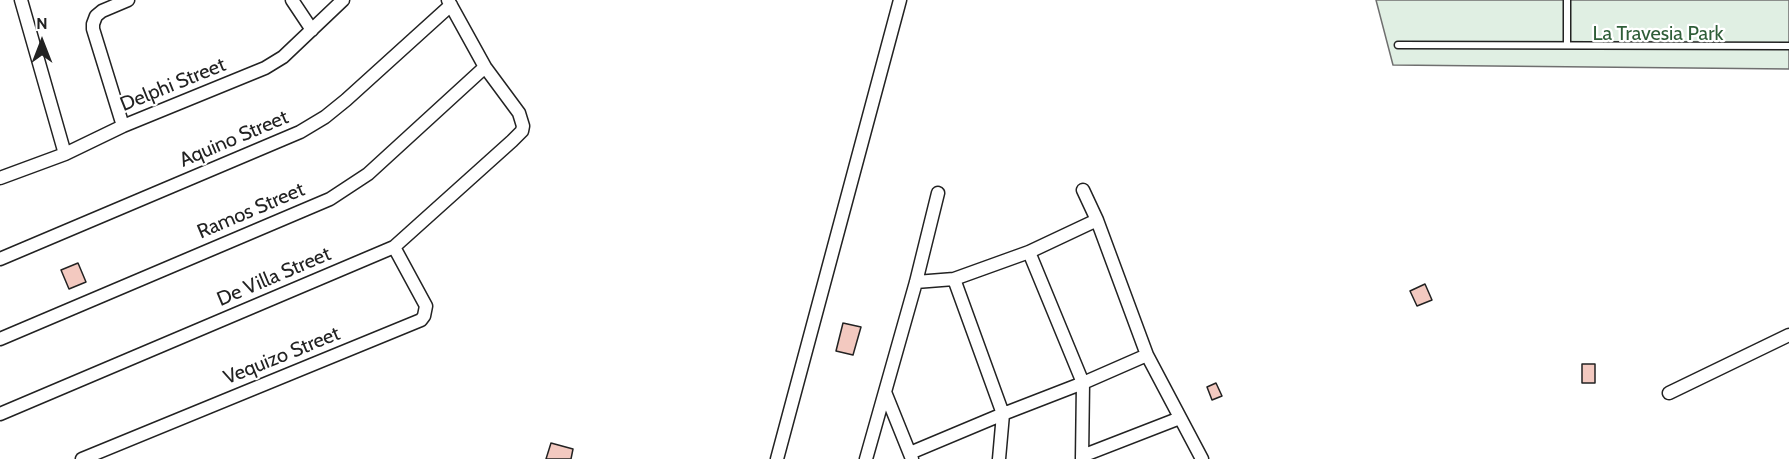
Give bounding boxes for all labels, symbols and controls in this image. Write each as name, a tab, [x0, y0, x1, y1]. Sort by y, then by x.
north arrow	[12, 12, 72, 72]
text: N	[36, 14, 48, 33]
park label: La Travesia Park	[1593, 22, 1723, 46]
street label: Delphi Street	[117, 53, 229, 117]
street label: Aquino Street	[176, 105, 292, 173]
street label: Ramos Street	[194, 178, 308, 244]
street label: De Villa Street	[213, 242, 335, 312]
street label: Vequizo Street	[220, 322, 344, 390]

